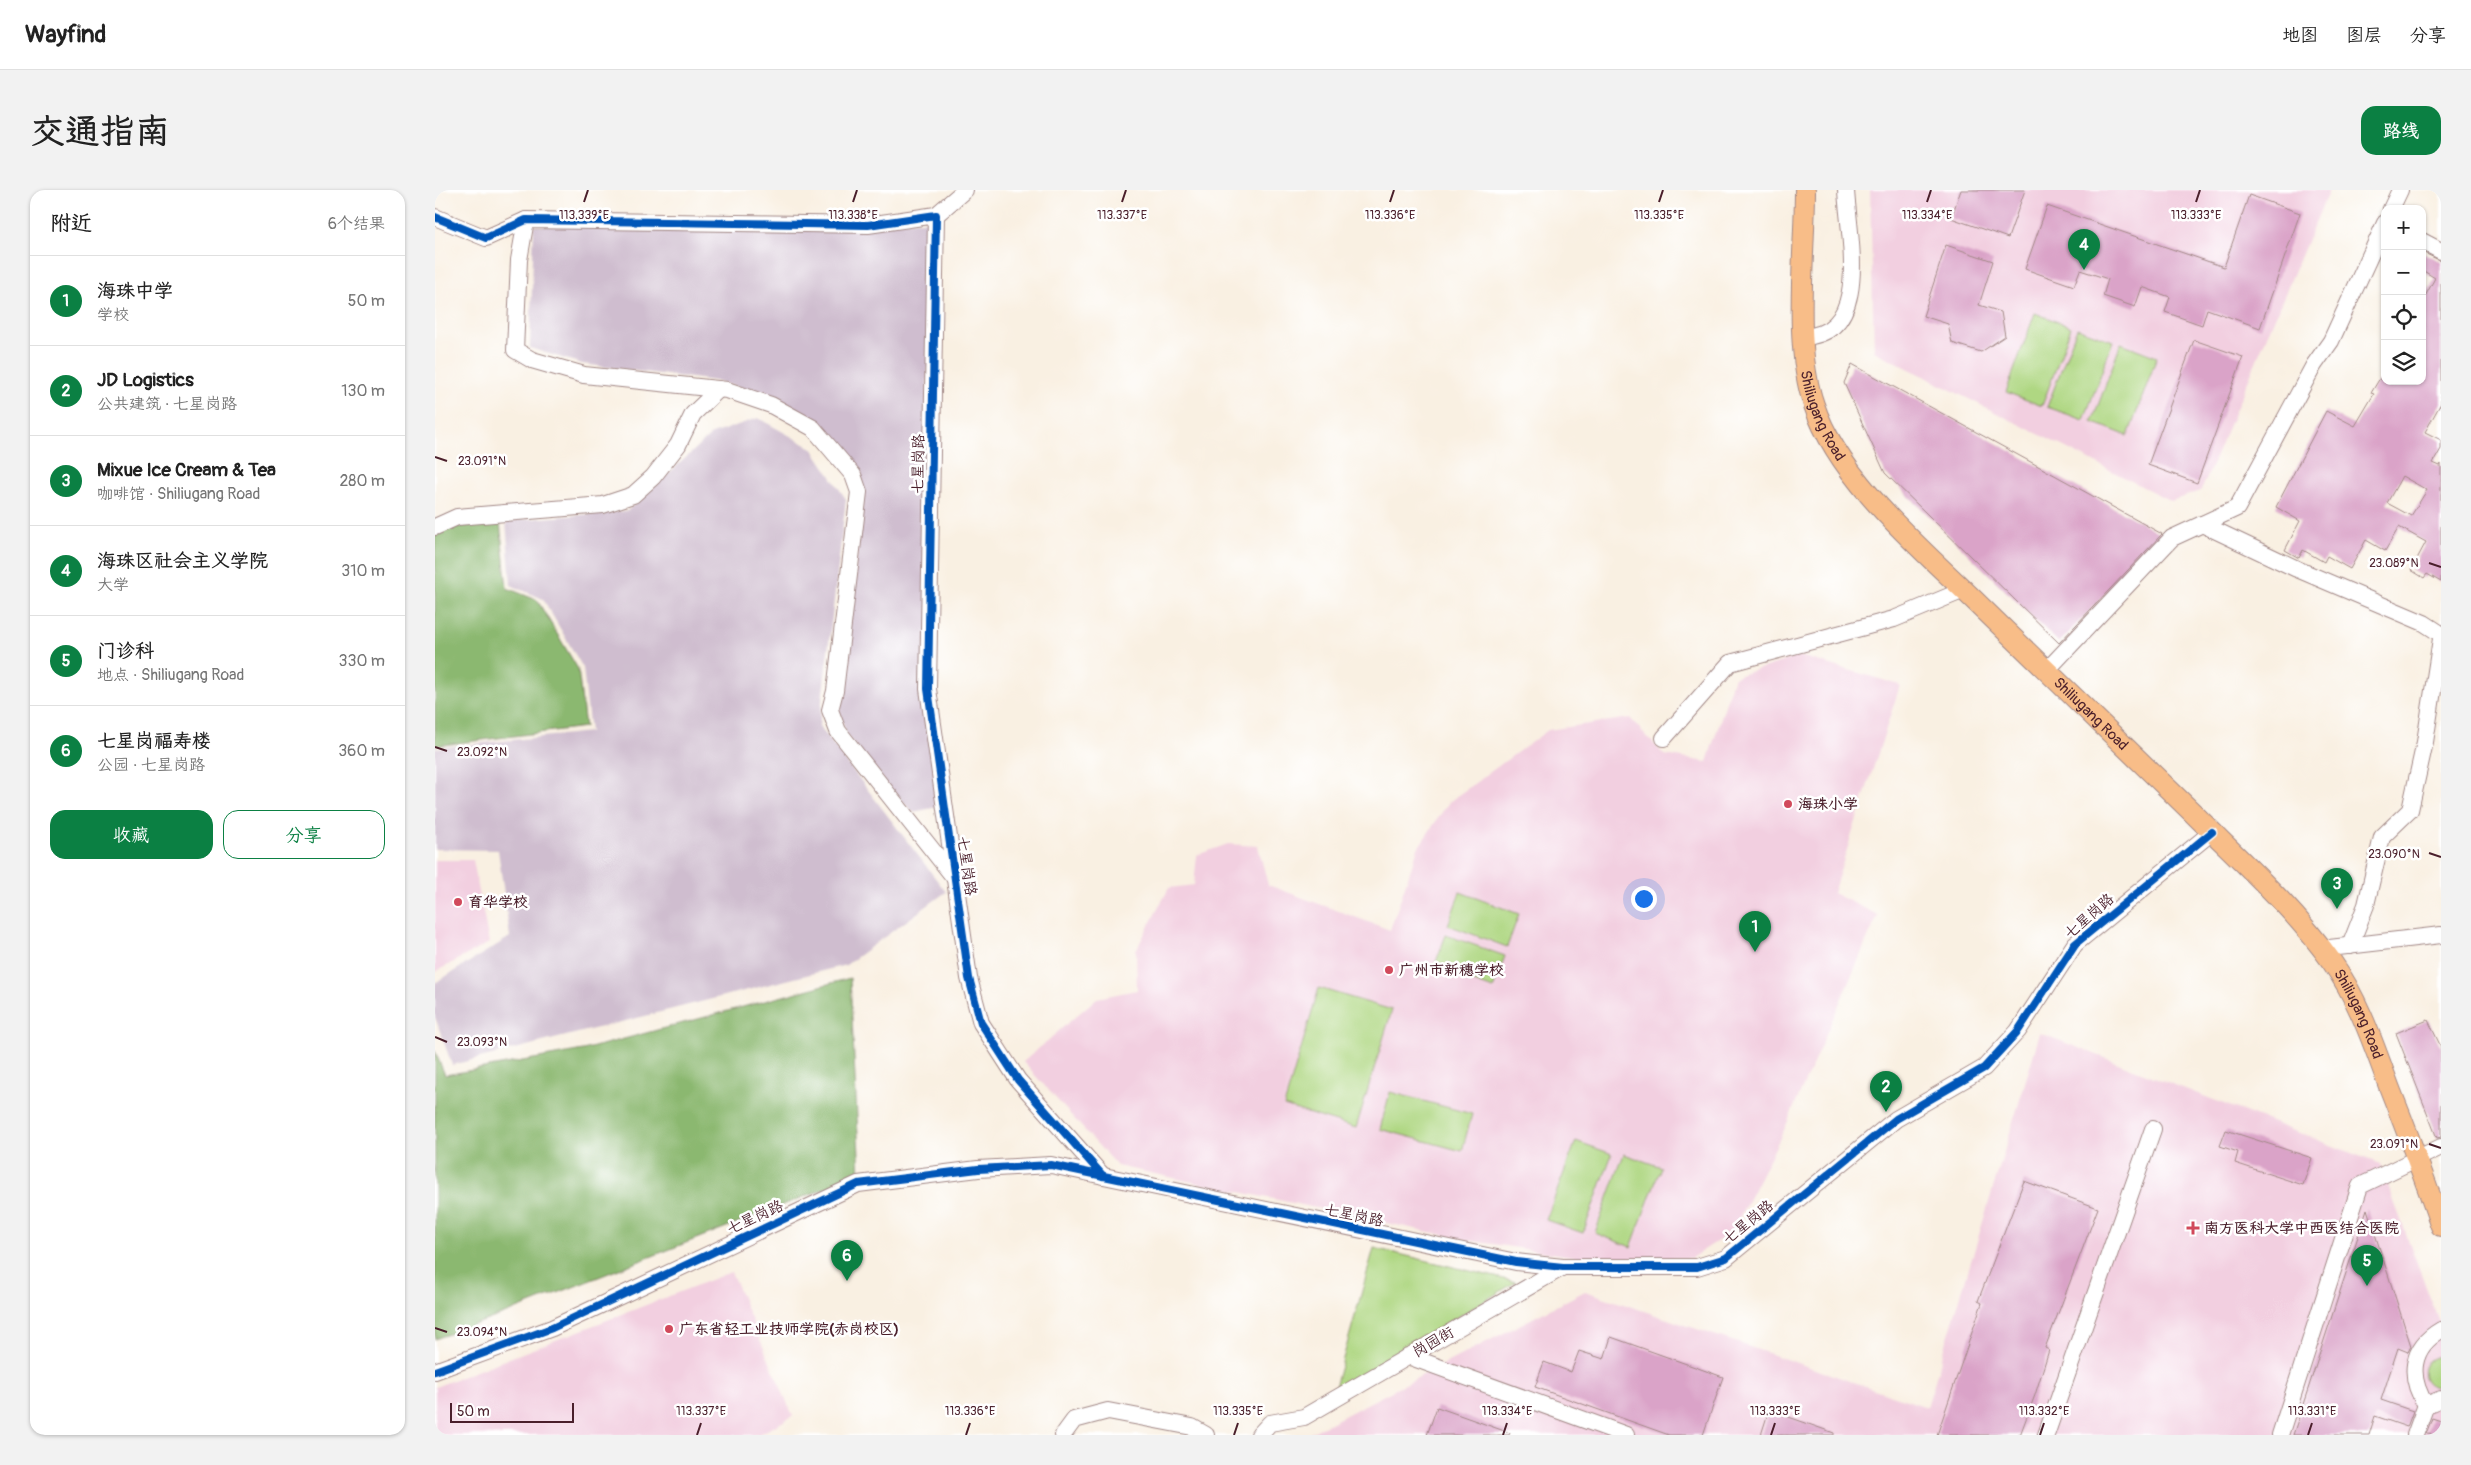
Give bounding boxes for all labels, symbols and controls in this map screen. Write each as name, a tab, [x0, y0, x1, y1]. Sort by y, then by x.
text: Wayfind	[25, 20, 106, 49]
text: 地图	[2282, 24, 2318, 47]
text: 图层	[2346, 24, 2382, 47]
text: 分享	[2410, 24, 2446, 47]
button: 路线	[2361, 106, 2441, 155]
text: 交通指南	[30, 110, 170, 154]
map controls	[2381, 205, 2426, 385]
button: +	[2381, 205, 2426, 250]
text: 113.339°E	[559, 208, 609, 223]
text: 113.338°E	[828, 208, 878, 223]
text: 113.337°E	[1097, 208, 1147, 223]
text: 113.336°E	[1365, 208, 1415, 223]
text: 113.335°E	[1634, 208, 1684, 223]
text: 113.334°E	[1902, 208, 1952, 223]
text: 113.333°E	[2171, 208, 2221, 223]
text: 附近	[50, 210, 92, 237]
text: 6个结果	[328, 214, 385, 234]
pin: 4	[2068, 229, 2100, 270]
button: −	[2381, 250, 2426, 295]
text: 海珠中学	[97, 279, 173, 303]
text: 1	[63, 291, 69, 311]
text: 50 m	[348, 291, 385, 311]
button: locate	[2381, 295, 2426, 340]
text: 学校	[97, 305, 129, 325]
button: layers	[2381, 340, 2426, 385]
text: JD Logistics	[97, 368, 194, 392]
street label: Shiliugang Road	[1796, 369, 1849, 465]
text: 2	[62, 381, 70, 401]
text: 130 m	[341, 381, 385, 401]
text: 公共建筑 · 七星岗路	[97, 394, 237, 414]
street label: 七星岗路	[908, 434, 929, 494]
text: 23.091°N	[458, 454, 506, 469]
text: Mixue Ice Cream & Tea	[97, 458, 276, 482]
text: 3	[62, 471, 70, 491]
text: 280 m	[339, 471, 385, 491]
text: 咖啡馆 · Shiliugang Road	[97, 484, 260, 504]
text: 海珠区社会主义学院	[97, 549, 268, 573]
text: 23.089°N	[2369, 556, 2419, 571]
text: 4	[61, 561, 71, 581]
text: 310 m	[341, 561, 385, 581]
text: 大学	[97, 575, 129, 595]
text: 门诊科	[97, 639, 154, 663]
text: 5	[62, 651, 70, 671]
text: 330 m	[339, 651, 385, 671]
text: 地点 · Shiliugang Road	[97, 665, 244, 685]
street label: Shiliugang Road	[2049, 673, 2132, 755]
text: 七星岗福寿楼	[97, 729, 211, 753]
text: 6	[61, 741, 71, 761]
text: 360 m	[338, 741, 385, 761]
text: 23.092°N	[457, 745, 507, 760]
text: 公园 · 七星岗路	[97, 755, 205, 775]
place label: 海珠小学	[1798, 795, 1858, 814]
marker: 海珠小学	[1782, 798, 1794, 810]
button: 收藏	[50, 810, 213, 859]
button: 分享	[223, 810, 385, 859]
street label: 七星岗路	[953, 835, 980, 897]
text: 23.090°N	[2368, 847, 2420, 862]
pin: 3	[2321, 868, 2353, 909]
your location	[1631, 886, 1657, 912]
street label: 七星岗路	[2060, 890, 2118, 943]
place label: 育华学校	[468, 893, 528, 912]
marker: 育华学校	[452, 896, 464, 908]
pin: 1	[1739, 911, 1771, 952]
place label: 广州市新穗学校	[1399, 961, 1504, 980]
marker: 广州市新穗学校	[1383, 964, 1395, 976]
street label: Shiliugang Road	[2329, 966, 2387, 1062]
text: 23.093°N	[457, 1035, 507, 1050]
pin: 2	[1870, 1071, 1902, 1112]
text: 23.091°N	[2370, 1137, 2418, 1152]
street label: 七星岗路	[724, 1196, 786, 1239]
street label: 七星岗路	[1719, 1196, 1778, 1249]
street label: 七星岗路	[1323, 1200, 1385, 1231]
place label: 南方医科大学中西医结合医院	[2204, 1219, 2399, 1238]
marker: 南方医科大学中西医结合医院	[2186, 1221, 2200, 1235]
pin: 6	[831, 1240, 863, 1281]
pin: 5	[2351, 1245, 2383, 1286]
place label: 广东省轻工业技师学院(赤岗校区)	[679, 1320, 899, 1339]
marker: 广东省轻工业技师学院(赤岗校区)	[663, 1323, 675, 1335]
street label: 岗园街	[1409, 1323, 1457, 1362]
text: 23.094°N	[457, 1325, 507, 1340]
scale bar	[450, 1400, 574, 1423]
text: 50 m	[457, 1403, 490, 1420]
text: 113.337°E	[676, 1404, 726, 1419]
text: 113.336°E	[945, 1404, 995, 1419]
text: 113.335°E	[1213, 1404, 1263, 1419]
text: 113.334°E	[1482, 1404, 1532, 1419]
text: 113.333°E	[1750, 1404, 1800, 1419]
text: 113.332°E	[2019, 1404, 2069, 1419]
text: 113.331°E	[2288, 1404, 2336, 1419]

